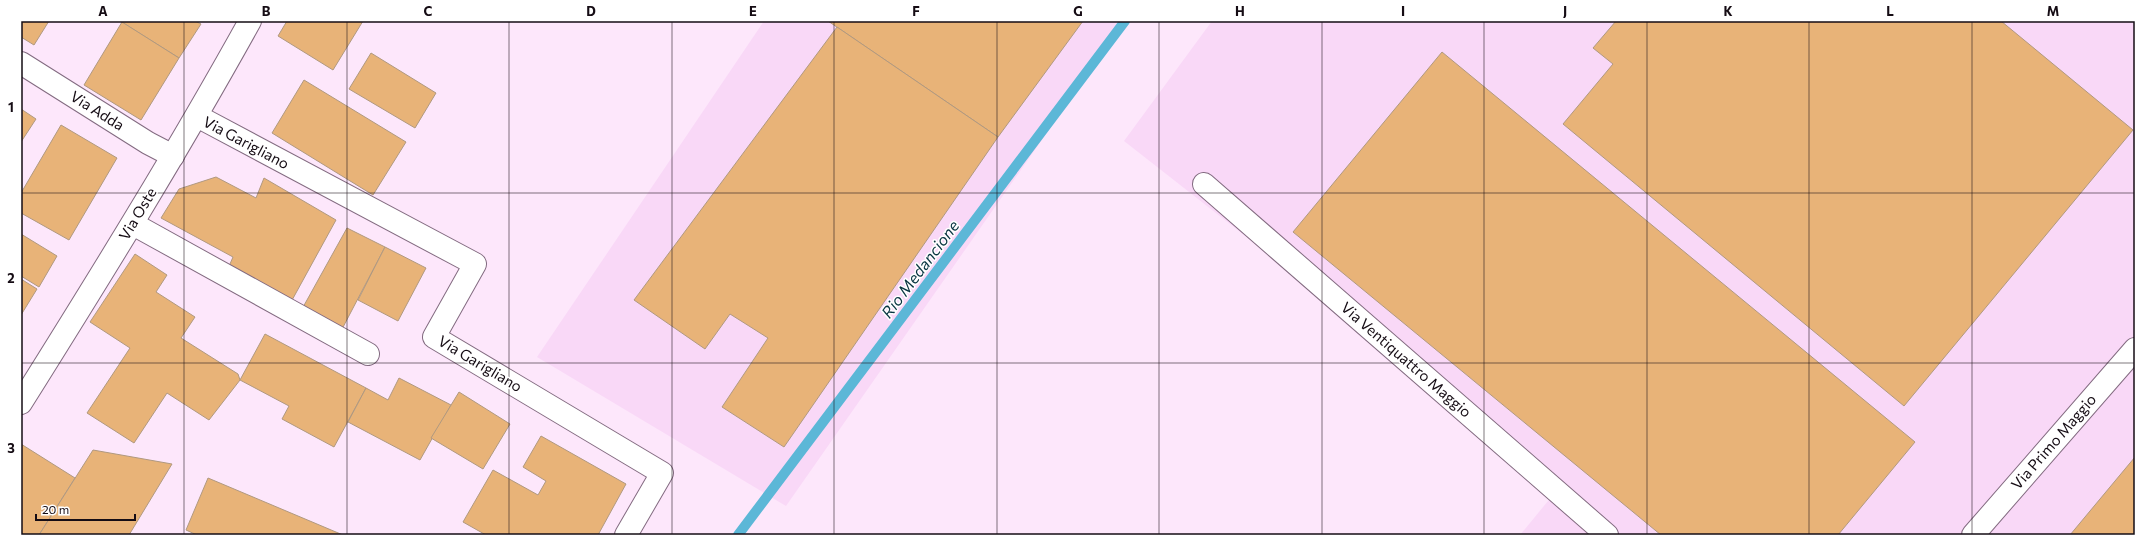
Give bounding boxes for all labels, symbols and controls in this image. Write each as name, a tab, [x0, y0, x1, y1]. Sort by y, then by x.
text: A	[98, 3, 108, 19]
text: B	[262, 3, 271, 19]
text: C	[424, 3, 433, 19]
text: D	[586, 3, 596, 19]
text: E	[749, 3, 757, 19]
text: F	[912, 3, 920, 19]
text: G	[1073, 3, 1083, 19]
text: H	[1235, 3, 1245, 19]
text: I	[1401, 3, 1405, 19]
text: J	[1563, 3, 1567, 19]
text: K	[1723, 3, 1733, 19]
text: L	[1886, 3, 1894, 19]
text: M	[2047, 3, 2059, 19]
street label: Via Adda	[67, 87, 128, 134]
text: 1	[8, 99, 14, 115]
street label: Via Garigliano	[200, 112, 293, 172]
street label: Via Oste	[115, 184, 160, 243]
water label: Rio Medancione	[877, 216, 963, 321]
text: 2	[7, 270, 15, 286]
street label: Via Ventiquattro Maggio	[1338, 298, 1475, 421]
street label: Via Garigliano	[435, 331, 526, 395]
street label: Via Primo Maggio	[2007, 390, 2099, 493]
text: 3	[7, 440, 15, 456]
scale bar	[36, 496, 135, 522]
text: 20 m	[42, 502, 69, 516]

